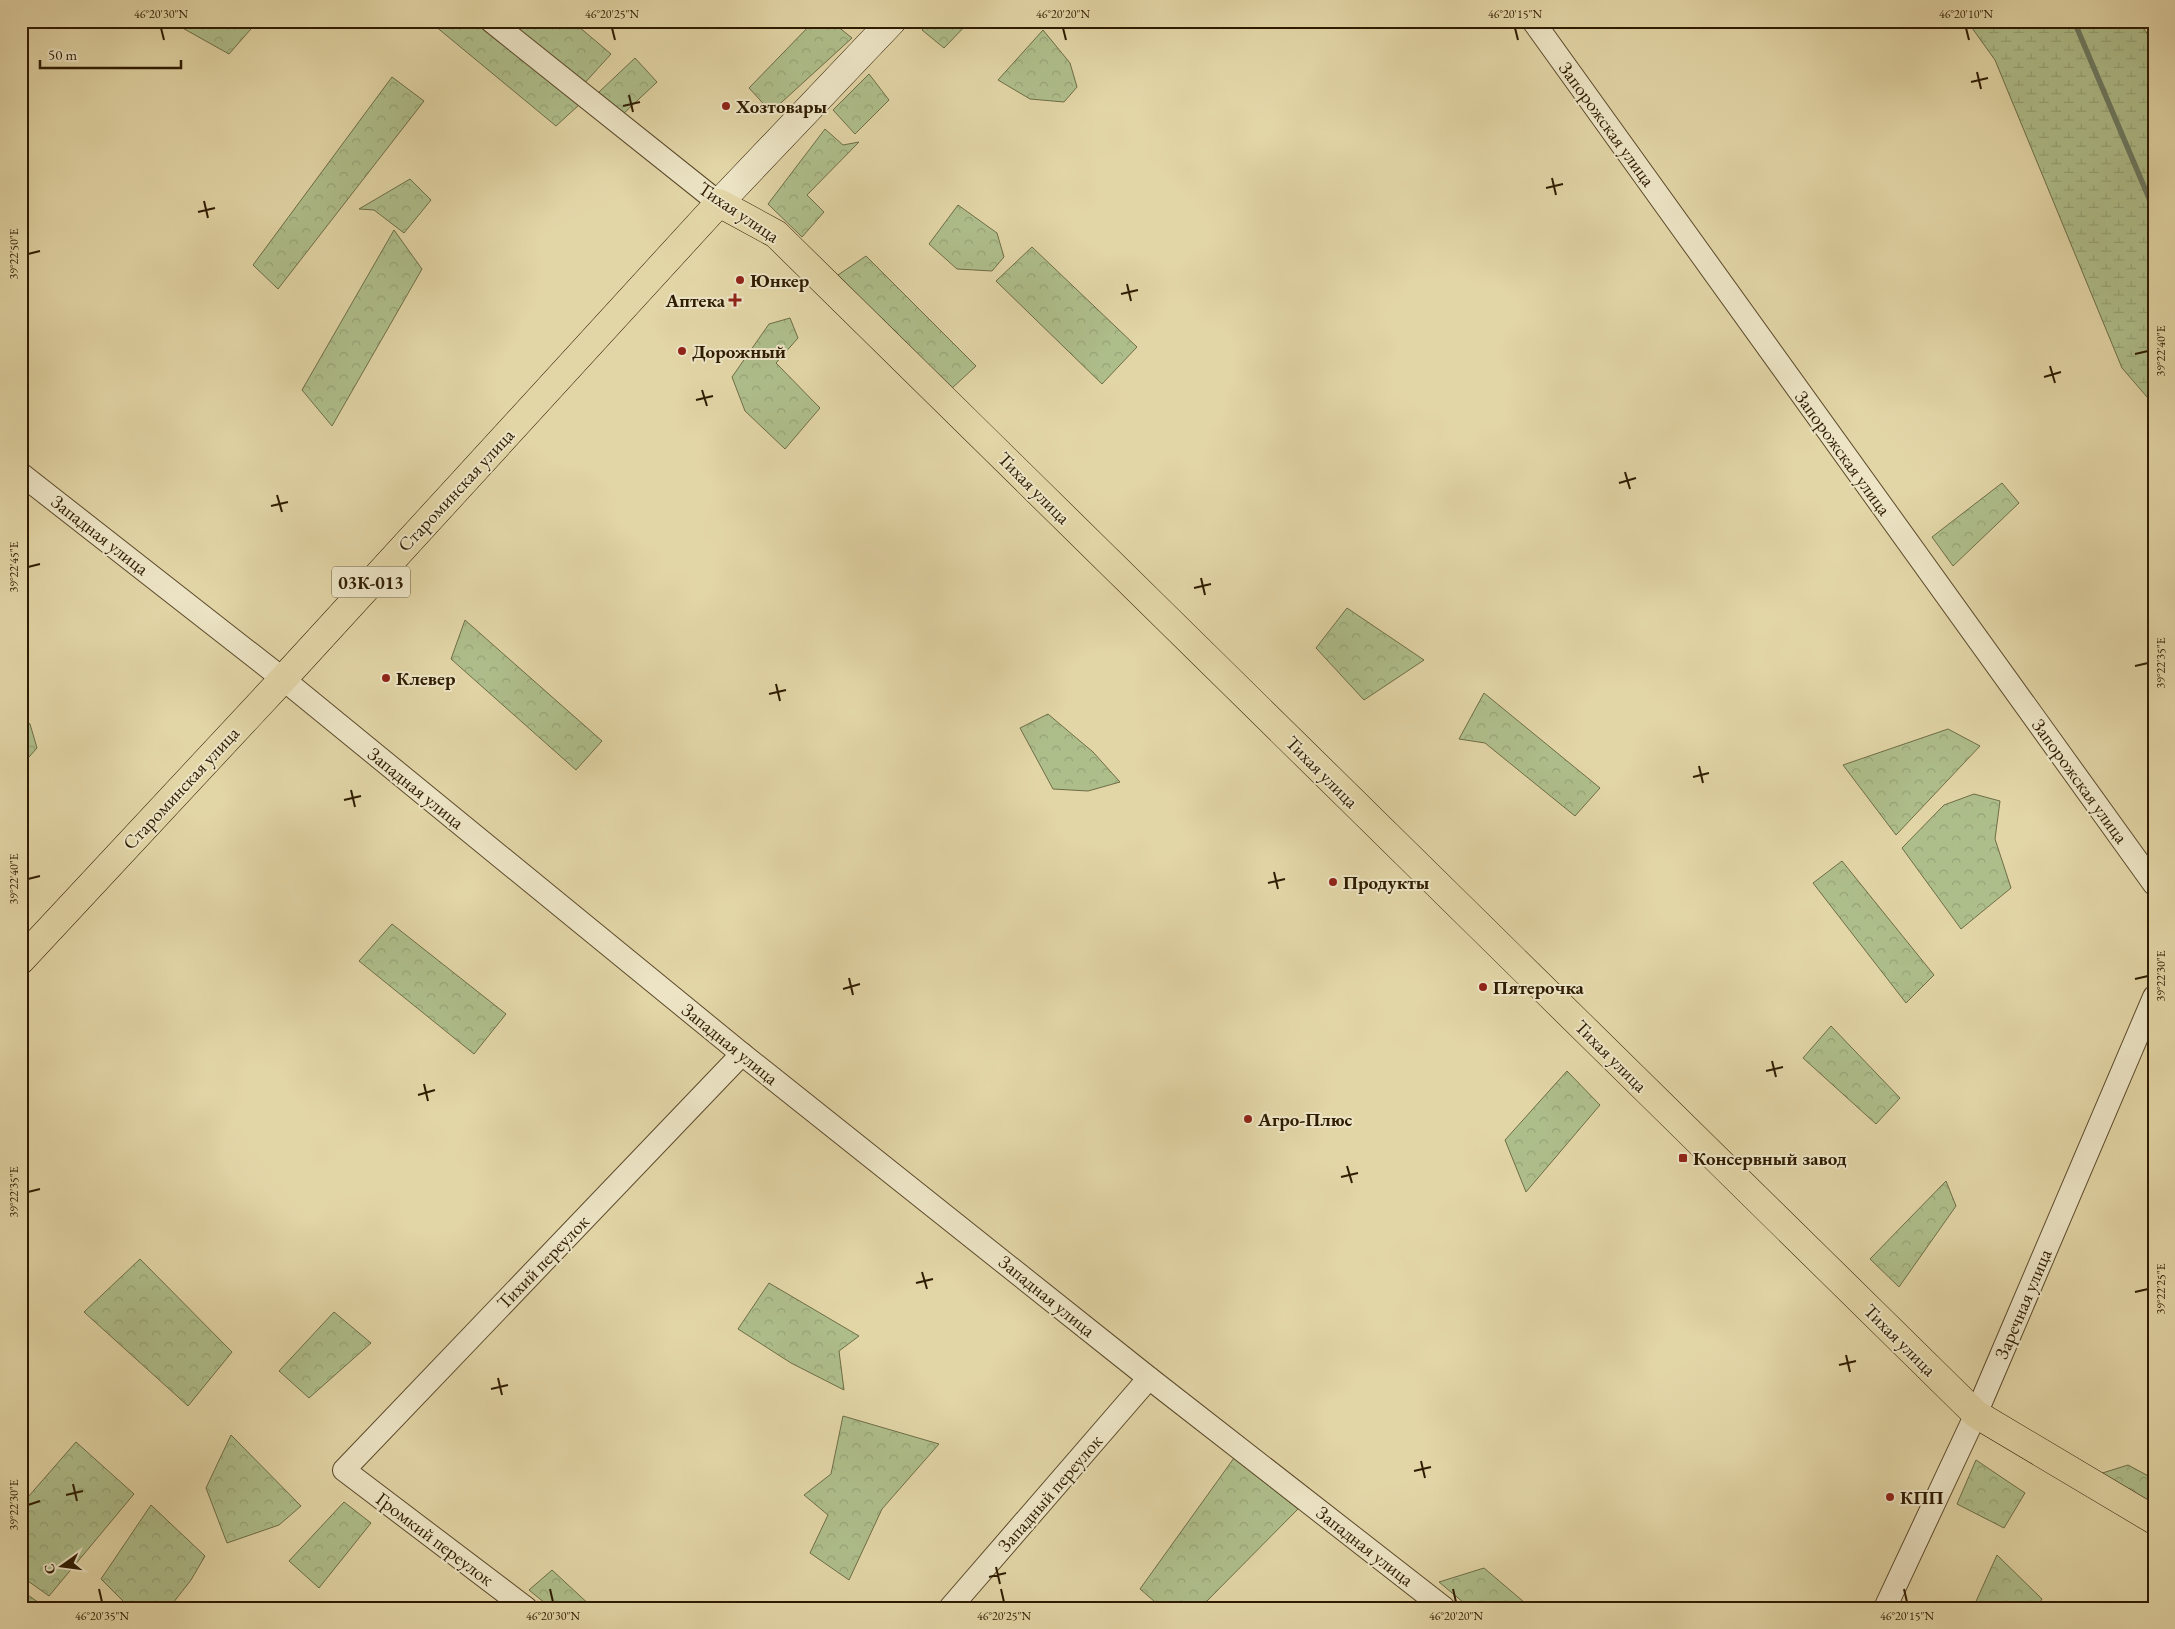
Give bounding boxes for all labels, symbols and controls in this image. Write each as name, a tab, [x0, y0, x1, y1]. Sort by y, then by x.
text: 46°20'30"N	[134, 6, 188, 22]
text: 46°20'25"N	[585, 6, 639, 22]
text: 46°20'20"N	[1036, 6, 1090, 22]
text: 46°20'15"N	[1488, 6, 1542, 22]
text: 46°20'10"N	[1939, 6, 1993, 22]
scale bar	[40, 38, 181, 70]
text: 50 m	[48, 45, 77, 64]
street label: Запорожская улица	[1553, 57, 1661, 192]
place label: Хозтовары	[735, 94, 827, 119]
marker: Хозтовары	[720, 100, 732, 112]
street label: Тихая улица	[693, 176, 785, 249]
text: 39°22'50"E	[6, 228, 22, 280]
place label: Юнкер	[750, 268, 810, 293]
marker: Юнкер	[734, 274, 746, 286]
place label: Аптека	[665, 288, 726, 313]
marker: Аптека	[729, 294, 741, 306]
text: 39°22'40"E	[2153, 325, 2169, 377]
place label: Дорожный	[692, 339, 786, 364]
marker: Дорожный	[676, 345, 688, 357]
street label: Запорожская улица	[1789, 386, 1897, 521]
street label: Староминская улица	[392, 423, 520, 557]
street label: Тихая улица	[992, 446, 1076, 530]
street label: Западная улица	[46, 489, 154, 581]
text: 39°22'45"E	[6, 541, 22, 593]
road number: 03К-013	[332, 566, 410, 598]
text: 39°22'35"E	[2153, 637, 2169, 689]
place label: Клевер	[396, 666, 456, 691]
marker: Клевер	[380, 672, 392, 684]
street label: Запорожская улица	[2026, 714, 2134, 849]
street label: Староминская улица	[117, 721, 245, 855]
street label: Тихая улица	[1280, 730, 1364, 814]
street label: Западная улица	[363, 741, 470, 835]
text: 39°22'40"E	[6, 853, 22, 905]
place label: Продукты	[1343, 870, 1430, 895]
marker: Продукты	[1327, 876, 1339, 888]
text: 39°22'30"E	[2153, 950, 2169, 1002]
place label: Пятерочка	[1493, 975, 1585, 1000]
marker: Пятерочка	[1477, 981, 1489, 993]
street label: Западная улица	[677, 997, 784, 1091]
street label: Тихая улица	[1569, 1014, 1653, 1098]
place label: Агро-Плюс	[1257, 1107, 1353, 1132]
marker: Агро-Плюс	[1242, 1113, 1254, 1125]
place label: Консервный завод	[1693, 1146, 1847, 1171]
marker: Консервный завод	[1677, 1152, 1689, 1164]
text: 39°22'35"E	[6, 1166, 22, 1218]
street label: Тихий переулок	[491, 1209, 595, 1315]
street label: Заречная улица	[1989, 1245, 2058, 1363]
street label: Западная улица	[994, 1249, 1101, 1343]
text: 39°22'25"E	[2153, 1263, 2169, 1315]
street label: Тихая улица	[1858, 1298, 1942, 1382]
street label: Западный переулок	[992, 1429, 1108, 1557]
text: 39°22'30"E	[6, 1479, 22, 1531]
place label: КПП	[1900, 1485, 1943, 1510]
street label: Громкий переулок	[371, 1486, 499, 1592]
marker: КПП	[1884, 1491, 1896, 1503]
street label: Западная улица	[1311, 1500, 1419, 1592]
north arrow	[38, 1542, 88, 1592]
text: С	[39, 1562, 59, 1576]
text: 46°20'35"N	[75, 1608, 129, 1624]
text: 46°20'30"N	[526, 1608, 580, 1624]
text: 46°20'25"N	[977, 1608, 1031, 1624]
text: 46°20'20"N	[1429, 1608, 1483, 1624]
text: 46°20'15"N	[1880, 1608, 1934, 1624]

